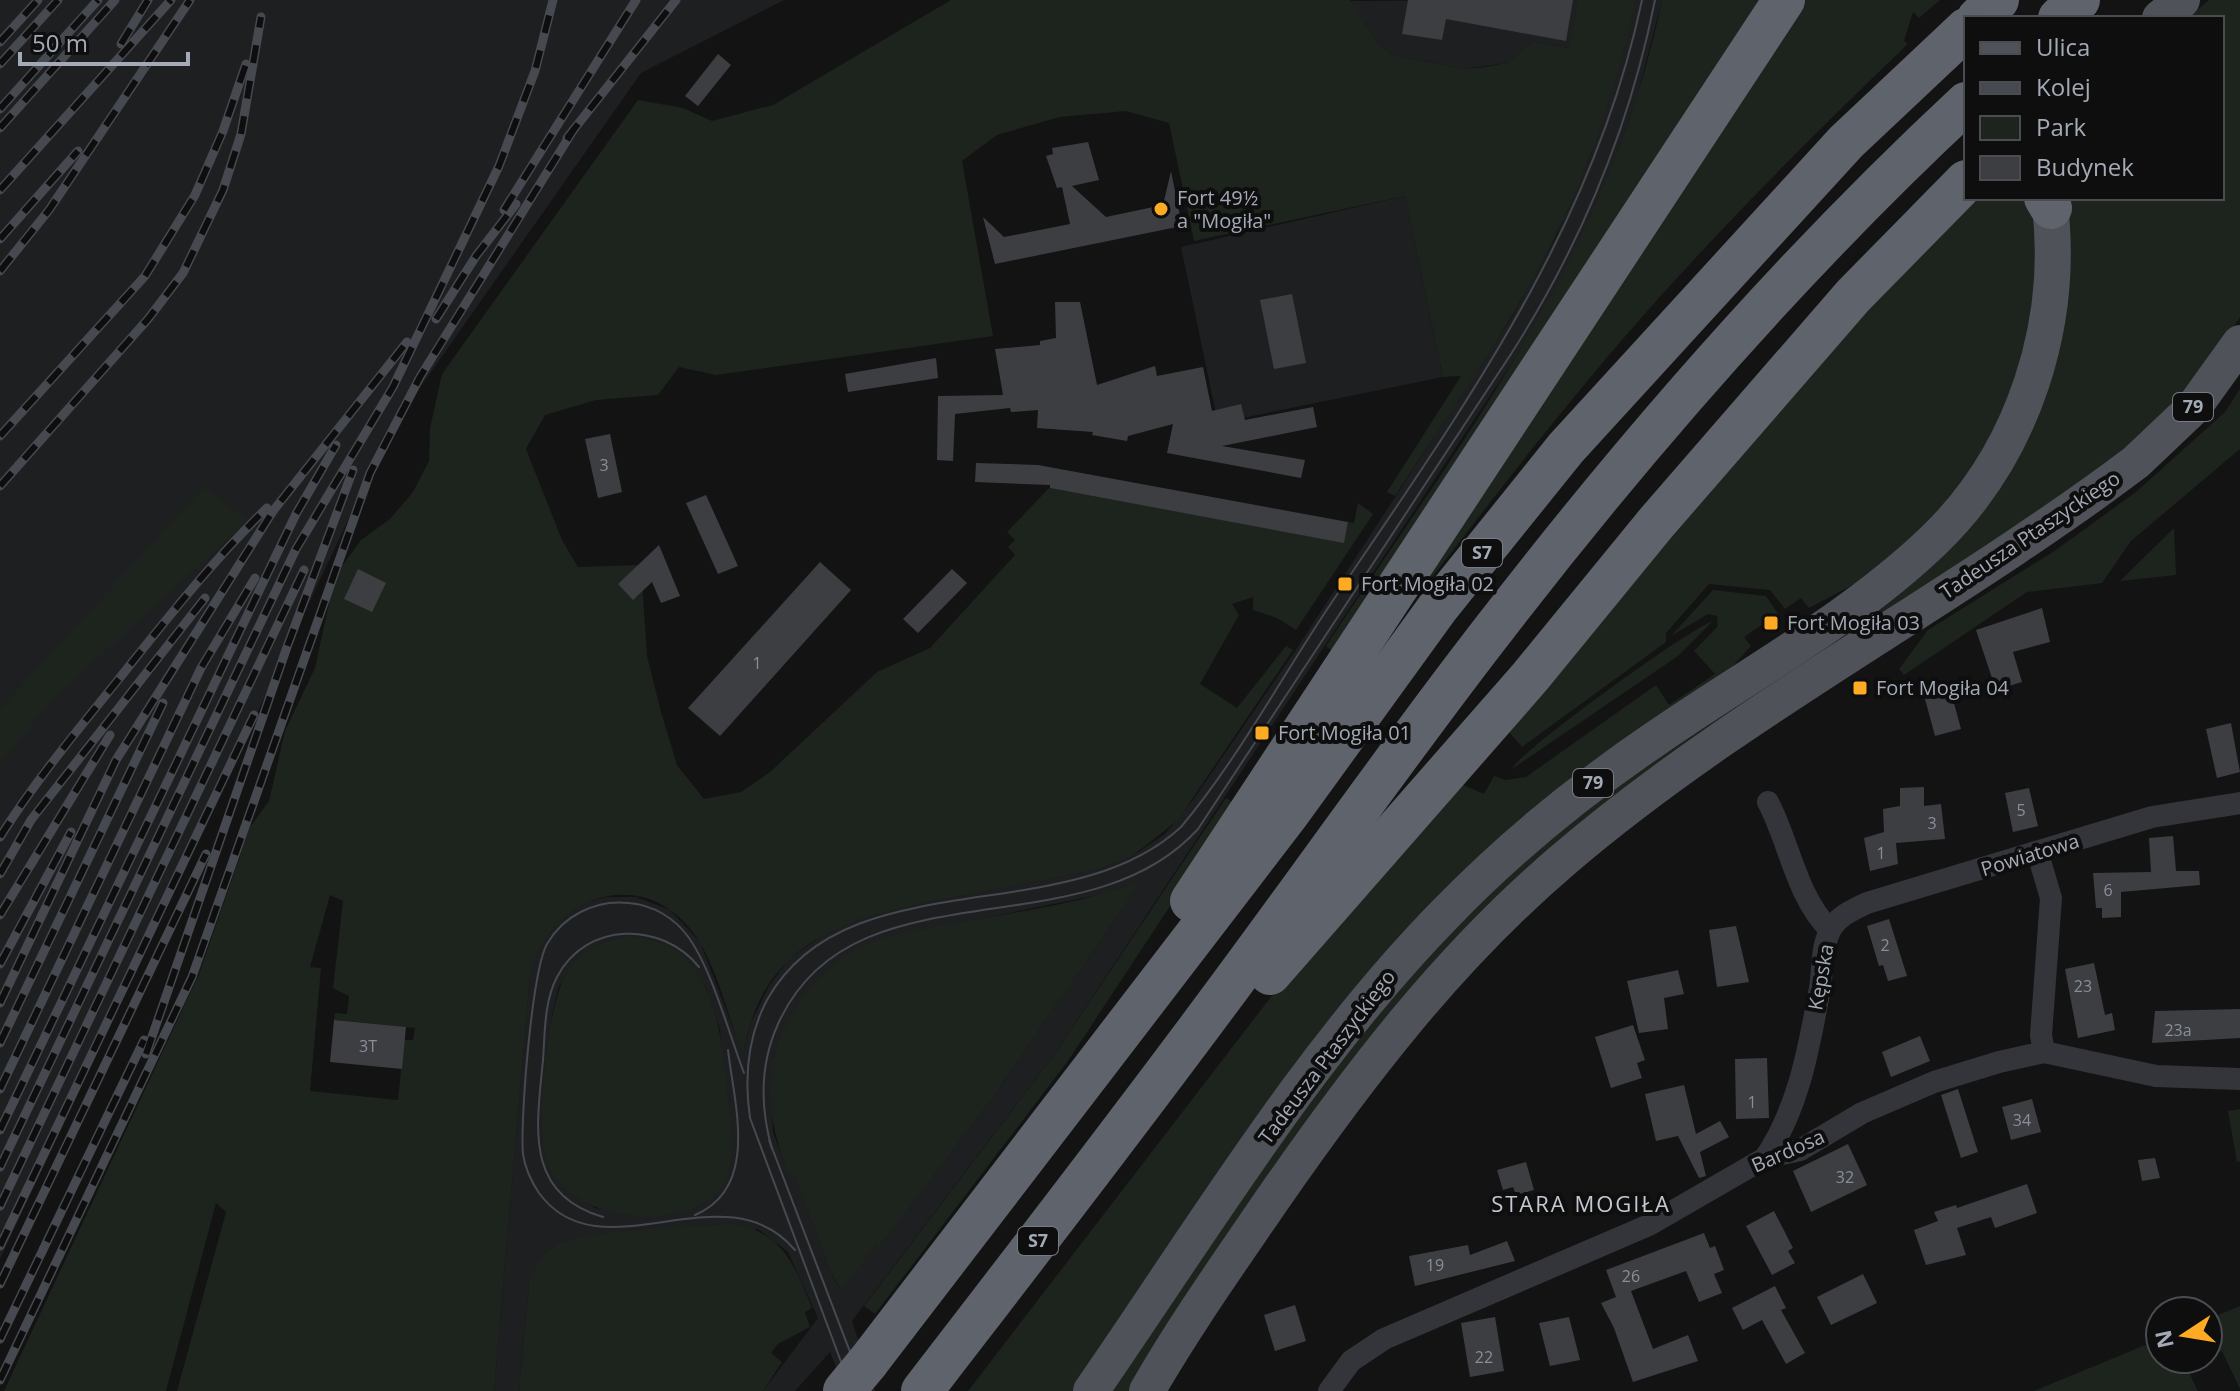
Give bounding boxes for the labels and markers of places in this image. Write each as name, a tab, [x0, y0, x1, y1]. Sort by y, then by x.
place label: Fort 49½ a "Mogiła"	[1177, 184, 1271, 234]
marker: Fort 49½ a "Mogiła"	[1152, 200, 1170, 218]
place label: Fort Mogiła 02	[1361, 570, 1494, 597]
marker: Fort Mogiła 02	[1336, 575, 1354, 593]
place label: Fort Mogiła 03	[1787, 609, 1920, 636]
marker: Fort Mogiła 03	[1762, 614, 1780, 632]
place label: Fort Mogiła 04	[1876, 674, 2010, 701]
marker: Fort Mogiła 04	[1851, 679, 1869, 697]
place label: Fort Mogiła 01	[1278, 719, 1411, 746]
marker: Fort Mogiła 01	[1253, 724, 1271, 742]

